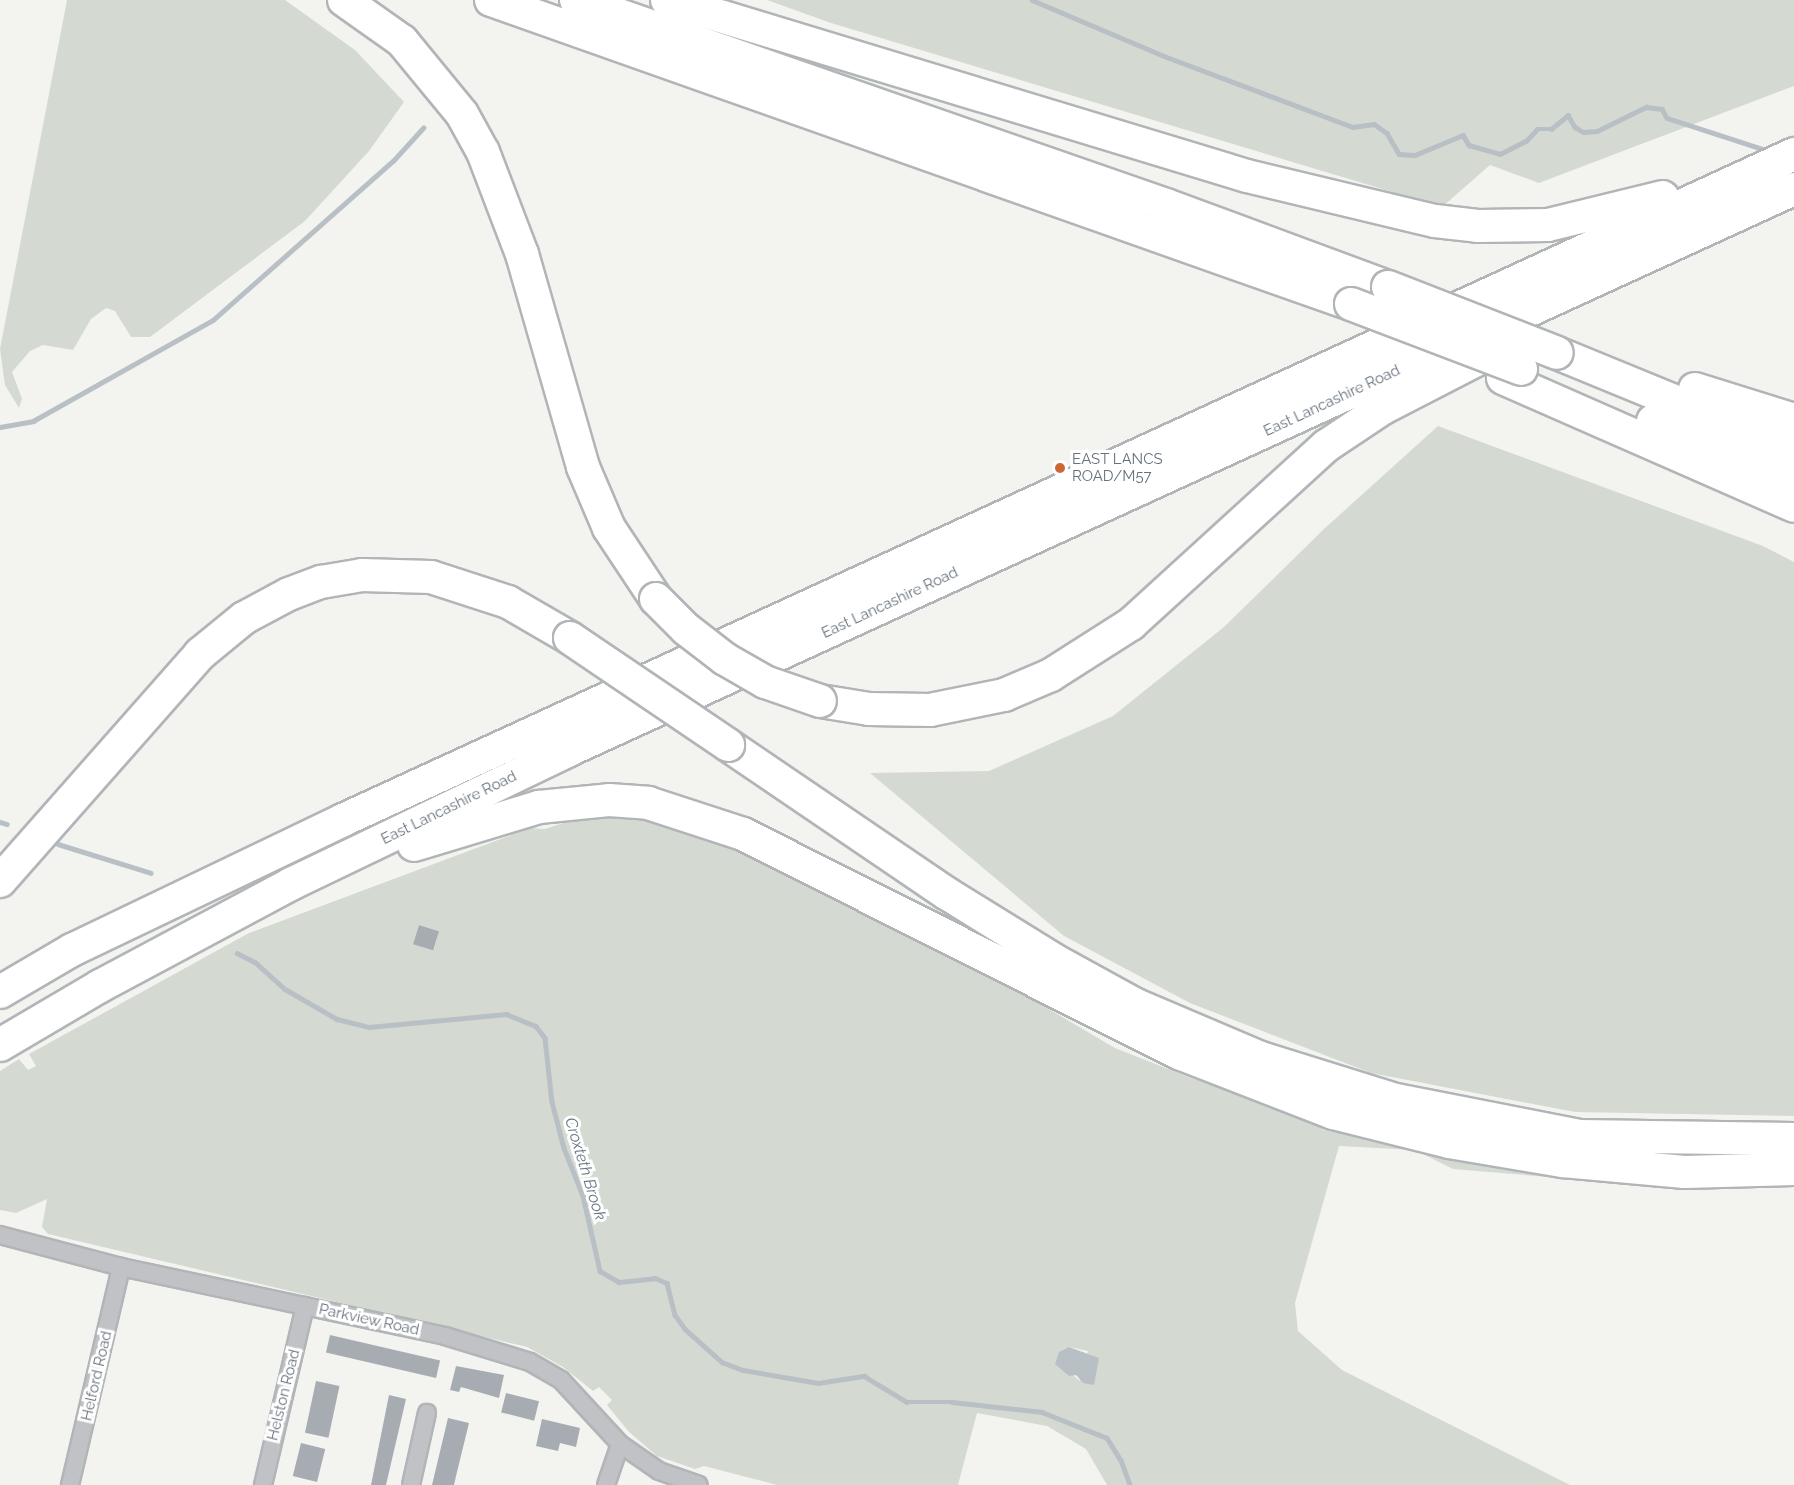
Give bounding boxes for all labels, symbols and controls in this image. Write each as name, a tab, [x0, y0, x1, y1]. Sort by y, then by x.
street label: East Lancashire Road	[1261, 362, 1403, 440]
place label: EAST LANCS ROAD/M57	[1072, 450, 1163, 485]
marker: EAST LANCS ROAD/M57	[1053, 461, 1067, 475]
street label: East Lancashire Road	[819, 564, 961, 642]
street label: East Lancashire Road	[378, 767, 520, 849]
water label: Croxteth Brook	[560, 1115, 610, 1223]
street label: Parkview Road	[317, 1301, 421, 1339]
street label: Helford Road	[78, 1329, 116, 1423]
street label: Helston Road	[264, 1347, 304, 1443]

